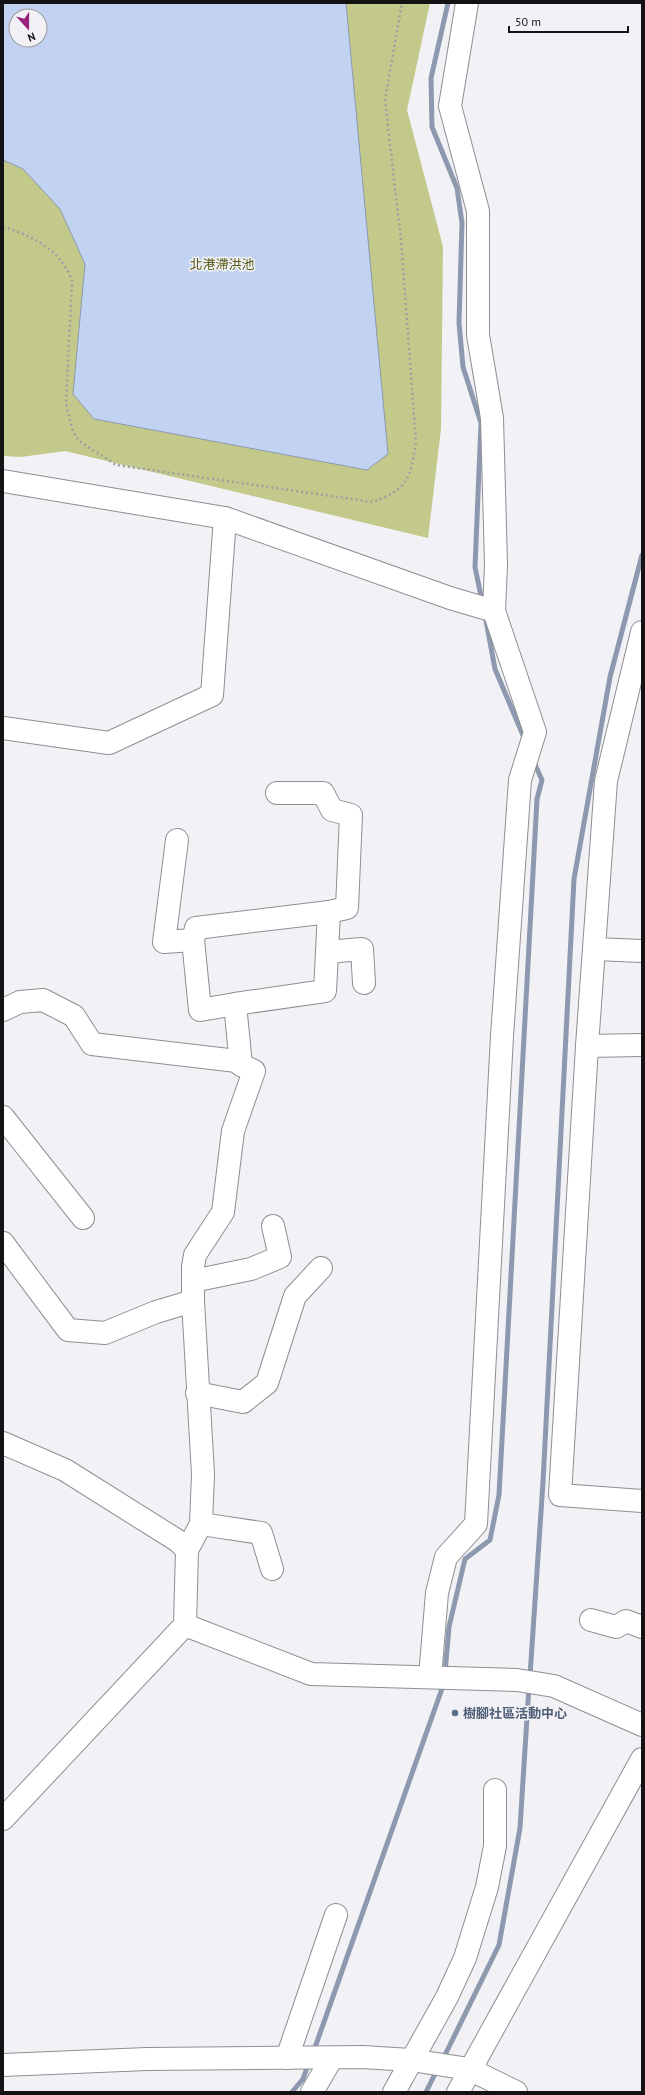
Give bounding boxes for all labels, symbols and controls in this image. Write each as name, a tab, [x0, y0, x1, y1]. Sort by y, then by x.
north arrow	[8, 8, 48, 48]
scale bar	[509, 8, 628, 34]
text: 50 m	[515, 14, 541, 29]
text: N	[26, 30, 37, 45]
park label: 北港滯洪池	[189, 256, 255, 273]
place label: 樹腳社區活動中心	[463, 1705, 567, 1722]
marker: 樹腳社區活動中心	[450, 1708, 460, 1718]

